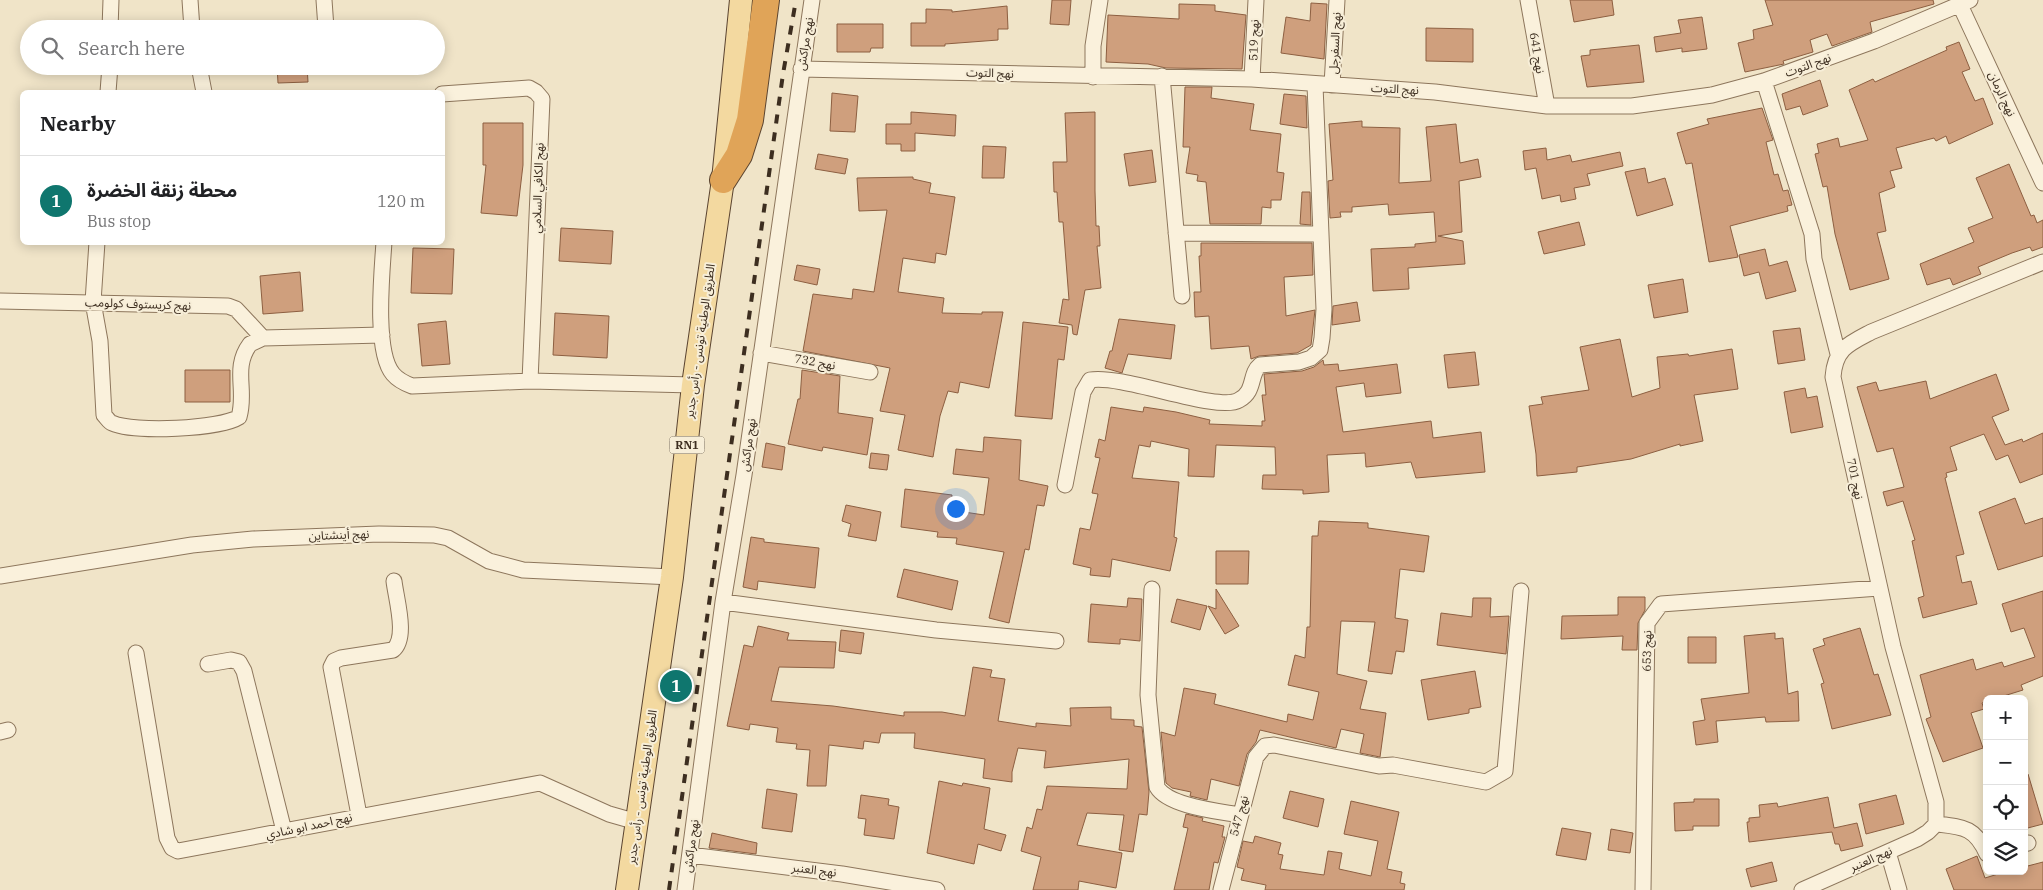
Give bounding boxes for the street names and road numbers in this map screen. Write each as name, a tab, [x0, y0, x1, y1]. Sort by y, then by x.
street label: نهج السفرجل	[1325, 12, 1346, 74]
street label: نهج مراكش	[793, 16, 818, 72]
street label: نهج 519	[1245, 19, 1264, 61]
street label: نهج 641	[1525, 31, 1548, 75]
street label: نهج التوت	[1783, 49, 1834, 82]
street label: نهج التوت	[966, 64, 1014, 83]
street label: نهج الرمان	[1984, 69, 2019, 120]
street label: نهج التوت	[1371, 80, 1419, 99]
street label: نهج الكافي السلامي	[528, 142, 549, 234]
street label: الطريق الوطنية تونس - رأس جدير	[681, 263, 719, 420]
street label: نهج كريستوف كولومب	[84, 294, 192, 315]
street label: نهج 732	[793, 351, 837, 374]
street label: نهج مراكش	[736, 417, 761, 473]
road number: RN1	[670, 436, 704, 454]
street label: نهج 701	[1842, 457, 1867, 501]
street label: نهج أينشتاين	[308, 526, 370, 545]
street label: نهج 653	[1639, 630, 1656, 672]
street label: الطريق الوطنية تونس - رأس جدير	[623, 709, 661, 866]
street label: نهج 547	[1226, 794, 1253, 838]
street label: نهج احمد ابو شادي	[264, 809, 354, 845]
street label: نهج مراكش	[679, 818, 704, 874]
street label: نهج العنبر	[1846, 843, 1895, 877]
street label: نهج العنبر	[790, 859, 837, 882]

